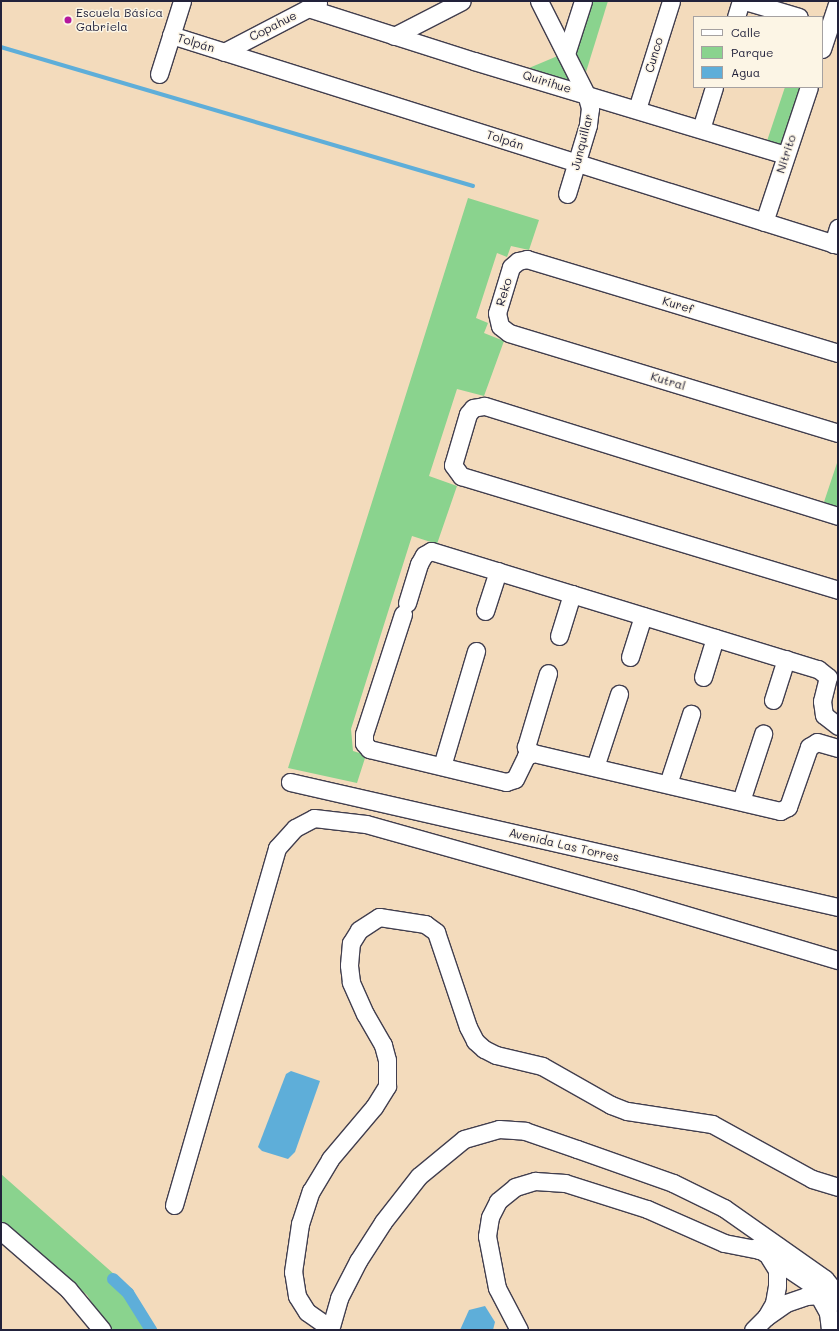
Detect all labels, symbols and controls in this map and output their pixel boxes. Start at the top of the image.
place label: Escuela Básica Gabriela [76,6,163,34]
street label: Copahue [247,8,299,44]
marker: Escuela Básica Gabriela [63,15,73,25]
legend [693,16,823,88]
text: Calle [731,24,761,40]
street label: Tolpán [176,31,216,55]
street label: Cunco [642,36,666,74]
text: Parque [731,44,774,60]
text: Agua [731,64,760,80]
street label: Quirihue [521,68,573,96]
street label: Junquillar [568,112,596,172]
street label: Tolpán [485,127,525,153]
street label: Nitrito [773,133,799,175]
street label: Reko [493,276,515,308]
street label: Kuref [661,293,695,317]
street label: Kutral [649,369,687,393]
street label: Avenida Las Torres [507,825,621,865]

